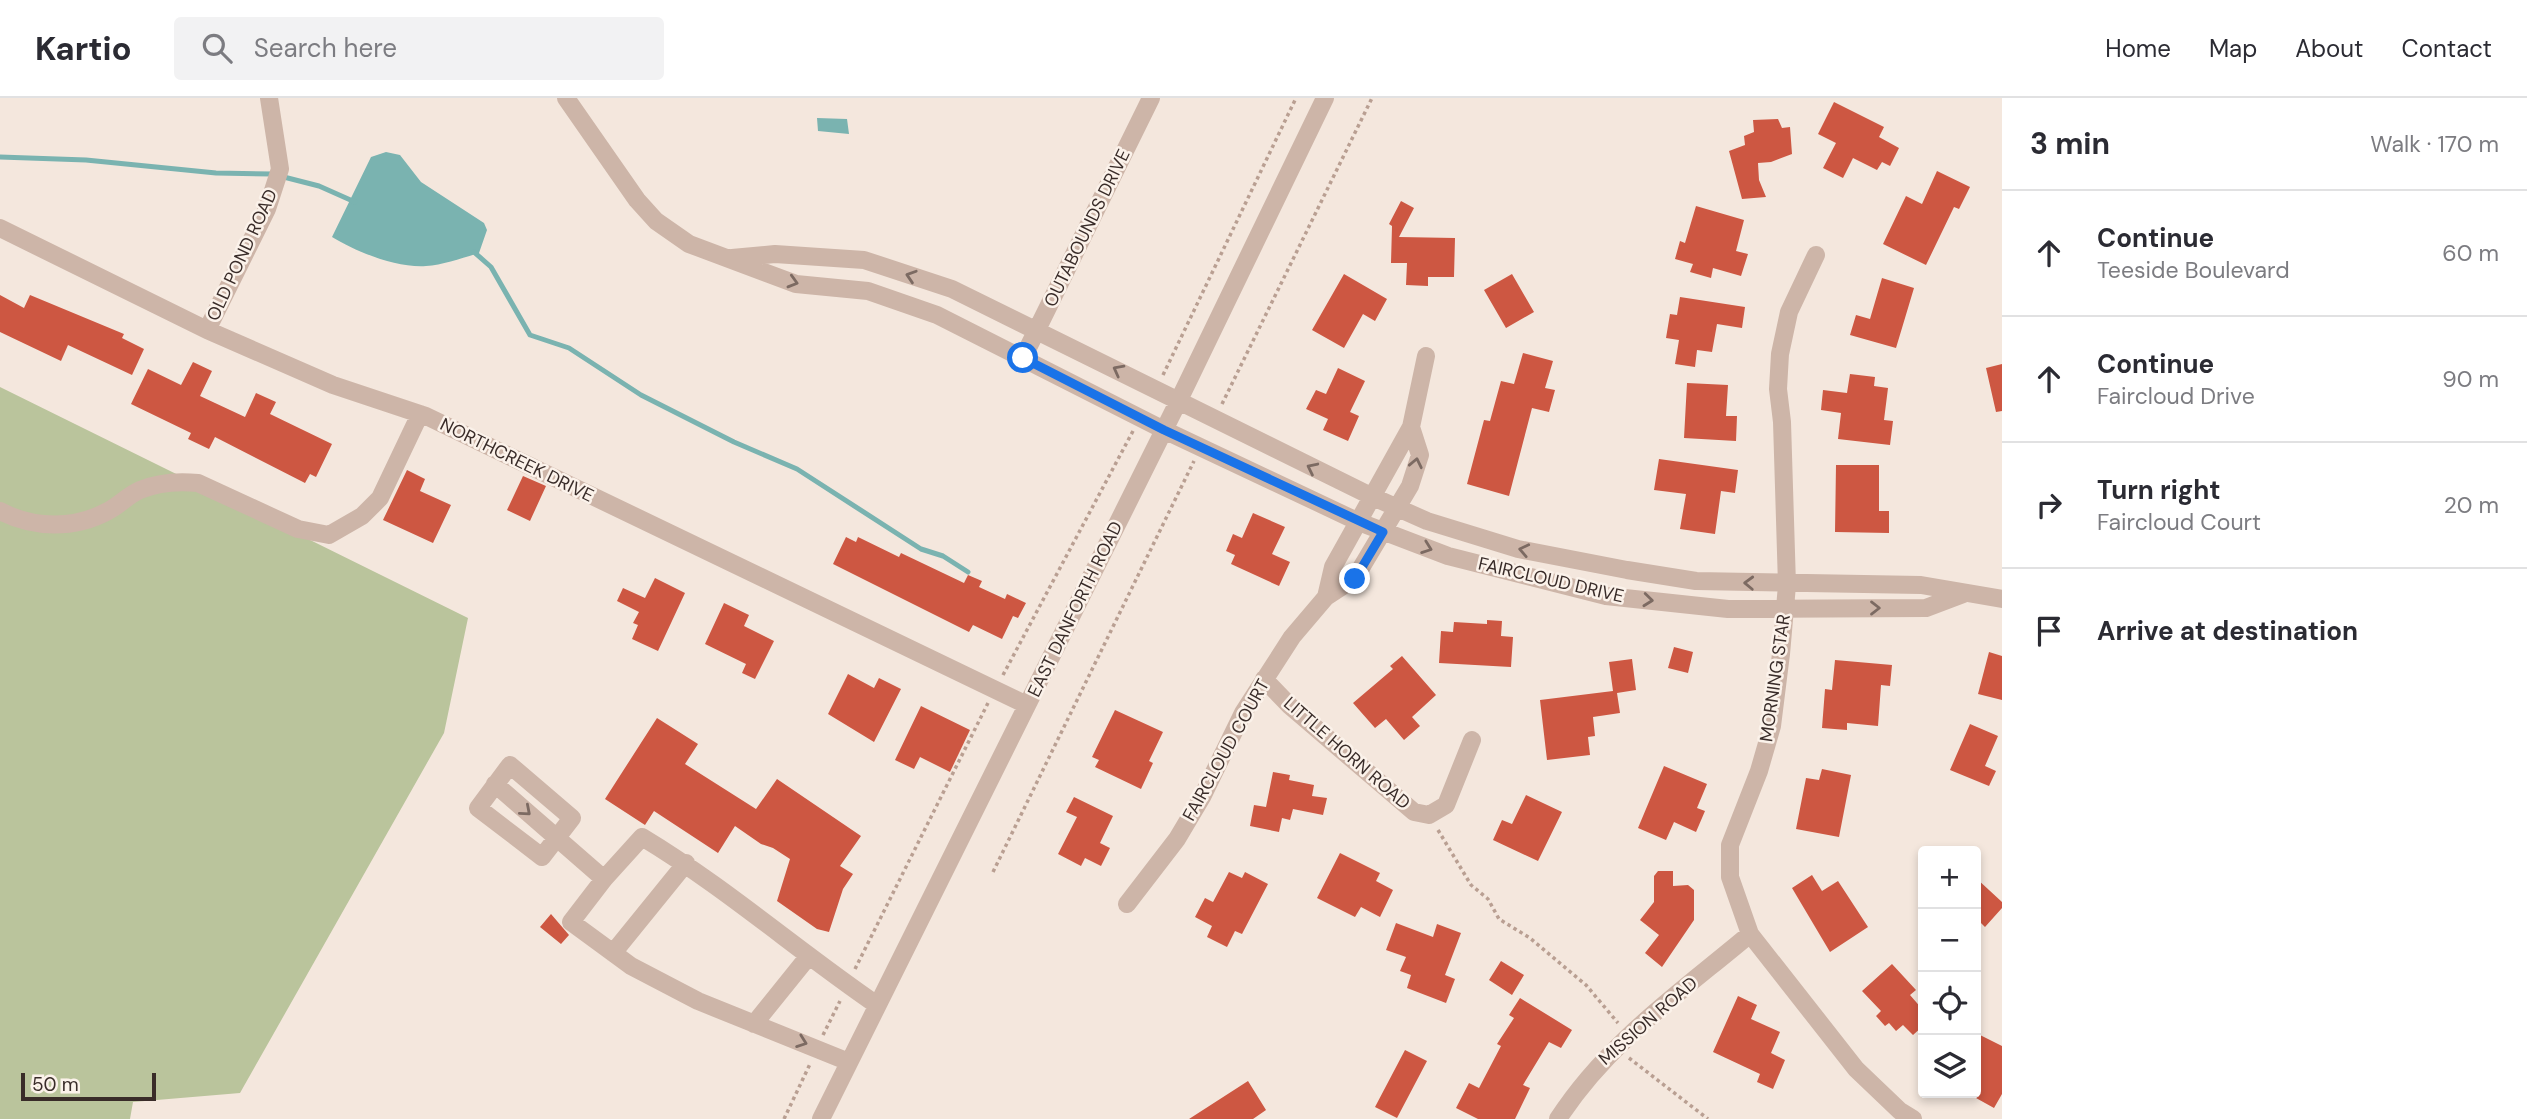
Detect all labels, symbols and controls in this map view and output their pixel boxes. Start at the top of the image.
search box [174,17,664,80]
text: Kartio [35,27,132,70]
icon: search [198,29,236,67]
text: Search here [254,31,397,65]
text: Home [2105,33,2171,64]
text: Map [2209,33,2257,64]
text: About [2295,33,2364,64]
text: Contact [2402,33,2492,64]
text: 3 min [2030,124,2110,163]
text: Walk · 170 m [2370,129,2499,159]
street label: OUTABOUNDS DRIVE [1038,145,1136,311]
street label: OLD POND ROAD [201,185,283,325]
text: Continue [2097,221,2214,255]
icon: ahead [2030,234,2068,272]
text: 60 m [2442,238,2499,268]
text: Teeside Boulevard [2097,255,2290,285]
one-way arrow [906,270,918,284]
one-way arrow [786,274,798,288]
route start [1007,342,1038,373]
text: Continue [2097,347,2214,381]
icon: ahead [2030,360,2068,398]
text: 90 m [2442,364,2499,394]
one-way arrow [1113,365,1125,379]
text: Faircloud Drive [2097,381,2255,411]
street label: NORTHCREEK DRIVE [436,412,598,508]
one-way arrow [1408,457,1423,469]
one-way arrow [1307,462,1320,476]
text: Turn right [2097,473,2221,507]
icon: right [2030,486,2068,524]
text: 20 m [2444,490,2499,520]
text: Faircloud Court [2097,507,2261,537]
street label: EAST DANFORTH ROAD [1022,517,1128,701]
one-way arrow [1421,540,1433,554]
one-way arrow [1518,544,1530,558]
street label: FAIRCLOUD DRIVE [1476,552,1626,608]
route end [1339,563,1370,594]
one-way arrow [1743,575,1754,590]
one-way arrow [1642,593,1654,608]
one-way arrow [1871,600,1881,616]
icon: arrive [2030,612,2068,650]
street label: MORNING STAR [1754,613,1796,743]
text: Arrive at destination [2097,614,2358,648]
street label: FAIRCLOUD COURT [1177,675,1275,825]
street label: LITTLE HORN ROAD [1279,691,1415,815]
one-way arrow [518,803,531,815]
map controls [1918,846,1981,1098]
button: + [1918,846,1981,909]
button: − [1918,909,1981,972]
street label: MISSION ROAD [1593,971,1703,1071]
button: locate [1918,972,1981,1035]
one-way arrow [795,1034,807,1048]
button: layers [1918,1035,1981,1098]
scale bar [21,1070,156,1102]
text: 50 m [32,1072,79,1097]

